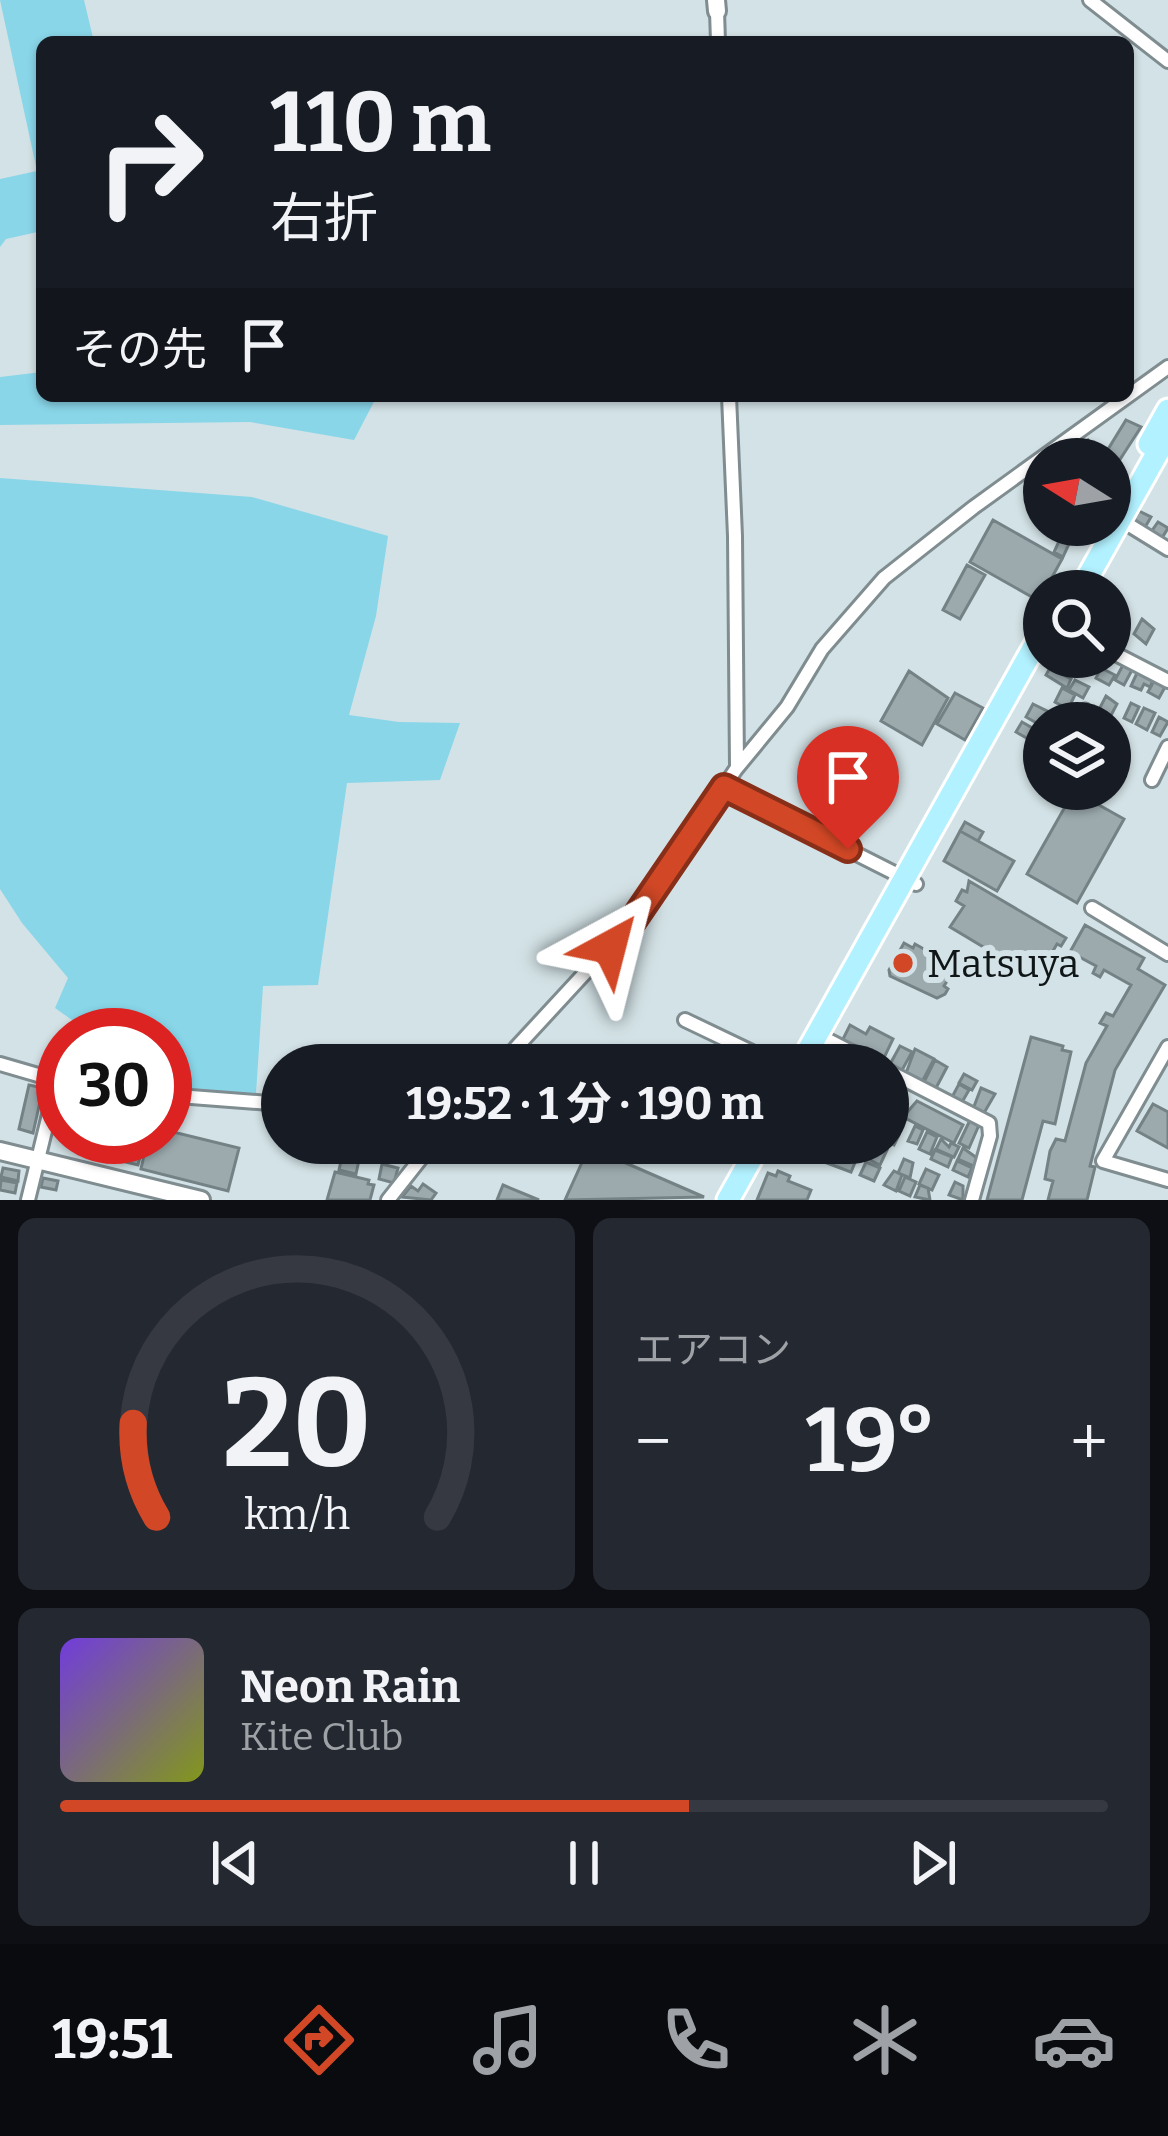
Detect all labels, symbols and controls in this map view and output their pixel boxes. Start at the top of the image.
text: 110 m [270,72,491,173]
icon: right [72,84,228,240]
text: 右折 [270,187,378,251]
icon: arrive [231,312,297,378]
text: その先 [72,323,207,377]
north arrow [1023,438,1131,546]
map controls [1023,438,1131,810]
button: search [1023,570,1131,678]
button: layers [1023,702,1131,810]
pin [797,726,899,849]
icon: arrive [815,744,881,810]
position arrow [547,884,673,1010]
place label: Matsuya [927,941,1079,987]
marker: Matsuya [890,950,916,976]
speed limit sign: 30 [36,1008,192,1164]
text: 19:52 · 1 分 · 190 m [406,1077,764,1131]
text: エアコン [635,1327,791,1373]
text: 20 [222,1349,371,1499]
text: 19° [805,1387,936,1495]
text: − [635,1402,671,1481]
text: + [1070,1402,1108,1481]
text: km/h [243,1489,350,1540]
text: Neon Rain [240,1660,460,1714]
text: Kite Club [240,1714,403,1760]
icon: previous [202,1830,268,1896]
icon: pause [551,1830,617,1896]
icon: next [900,1830,966,1896]
icon: directions [277,1998,361,2082]
icon: music [466,1998,550,2082]
icon: phone [654,1998,738,2082]
icon: climate [843,1998,927,2082]
icon: car [1032,1998,1116,2082]
text: 19:51 [52,2008,172,2072]

